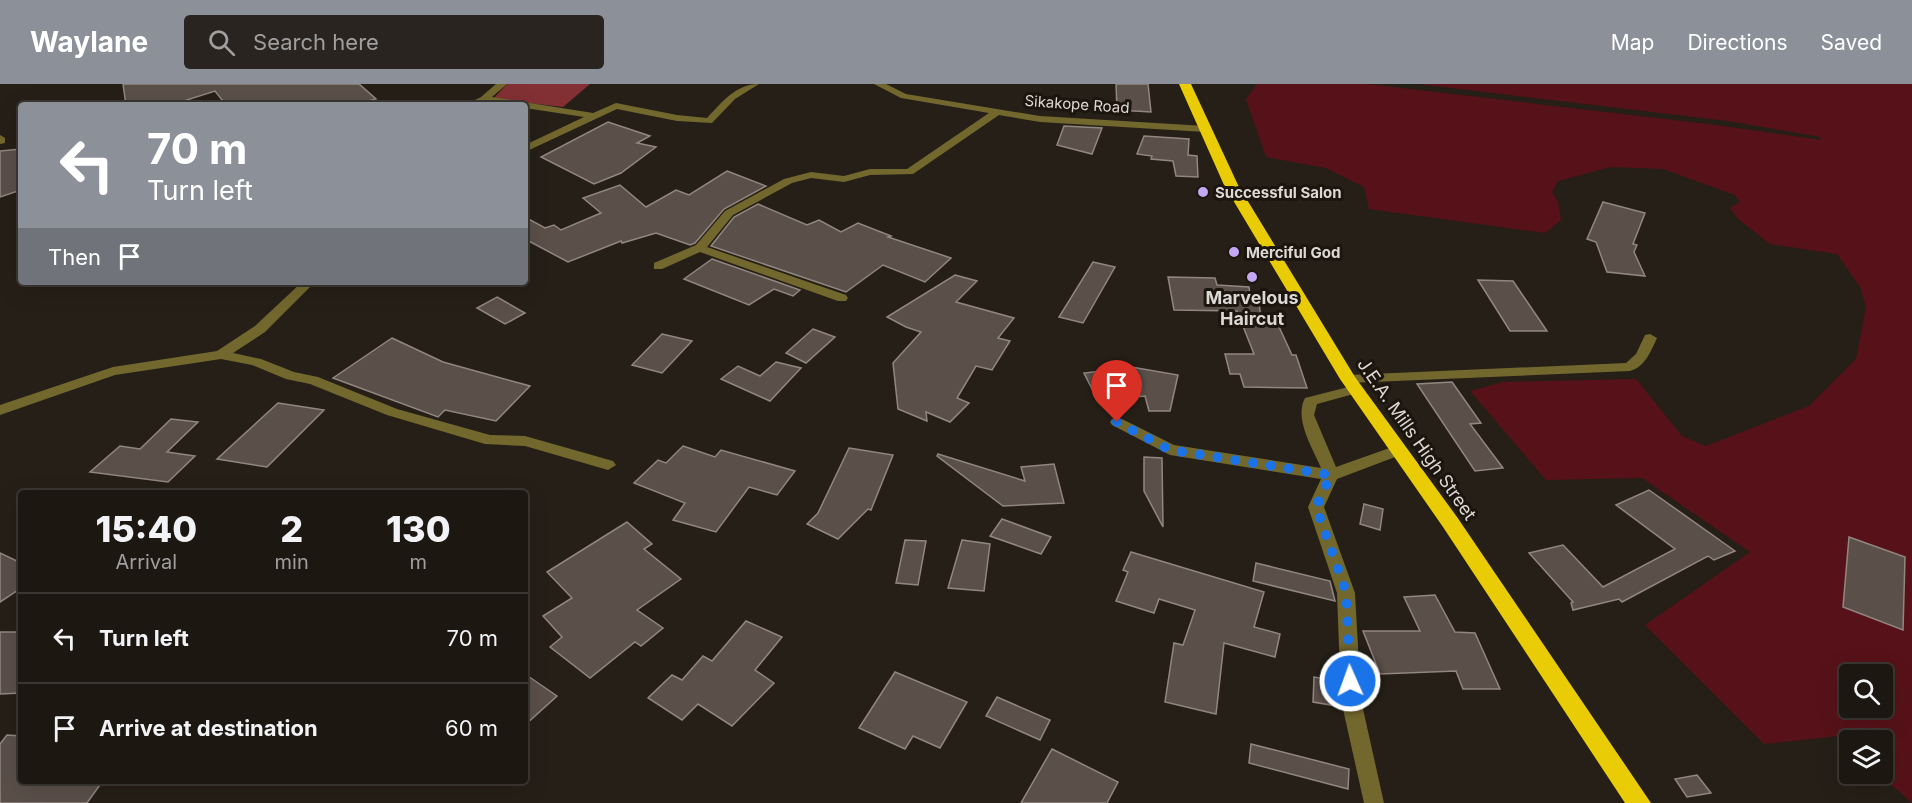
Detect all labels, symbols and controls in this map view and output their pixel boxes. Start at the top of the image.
search box [184,15,604,69]
text: Waylane [30,25,148,59]
icon: search [205,26,238,59]
text: Search here [253,29,379,55]
text: Map [1611,30,1654,55]
text: Directions [1687,30,1788,55]
text: Saved [1821,30,1882,55]
street label: Sikakope Road [1024,91,1130,117]
text: 70 m [147,123,247,174]
icon: left [48,126,126,204]
text: Turn left [147,174,253,207]
place label: Successful Salon [1215,183,1342,202]
marker: Successful Salon [1196,185,1210,199]
icon: arrive [113,240,146,273]
place label: Merciful God [1246,243,1340,262]
text: Then [48,244,101,270]
marker: Merciful God [1227,245,1241,259]
marker: Marvelous Haircut [1245,270,1259,284]
place label: Marvelous Haircut [1205,287,1299,329]
street label: J.E.A. Mills High Street [1353,354,1481,524]
pin [1091,360,1142,422]
icon: arrive [1100,369,1133,402]
text: 15:40 [95,507,197,551]
text: 2 [280,507,303,551]
text: 130 [386,507,451,551]
text: Arrival [115,550,177,574]
text: min [275,550,309,574]
text: m [410,550,427,574]
icon: left [48,622,81,655]
text: Turn left [99,625,189,651]
text: 70 m [447,625,498,651]
position arrow [1318,649,1382,713]
map controls [1839,664,1893,784]
button: search [1839,664,1893,718]
icon: arrive [48,712,81,745]
text: Arrive at destination [99,715,318,741]
text: 60 m [445,715,498,741]
button: layers [1839,730,1893,784]

